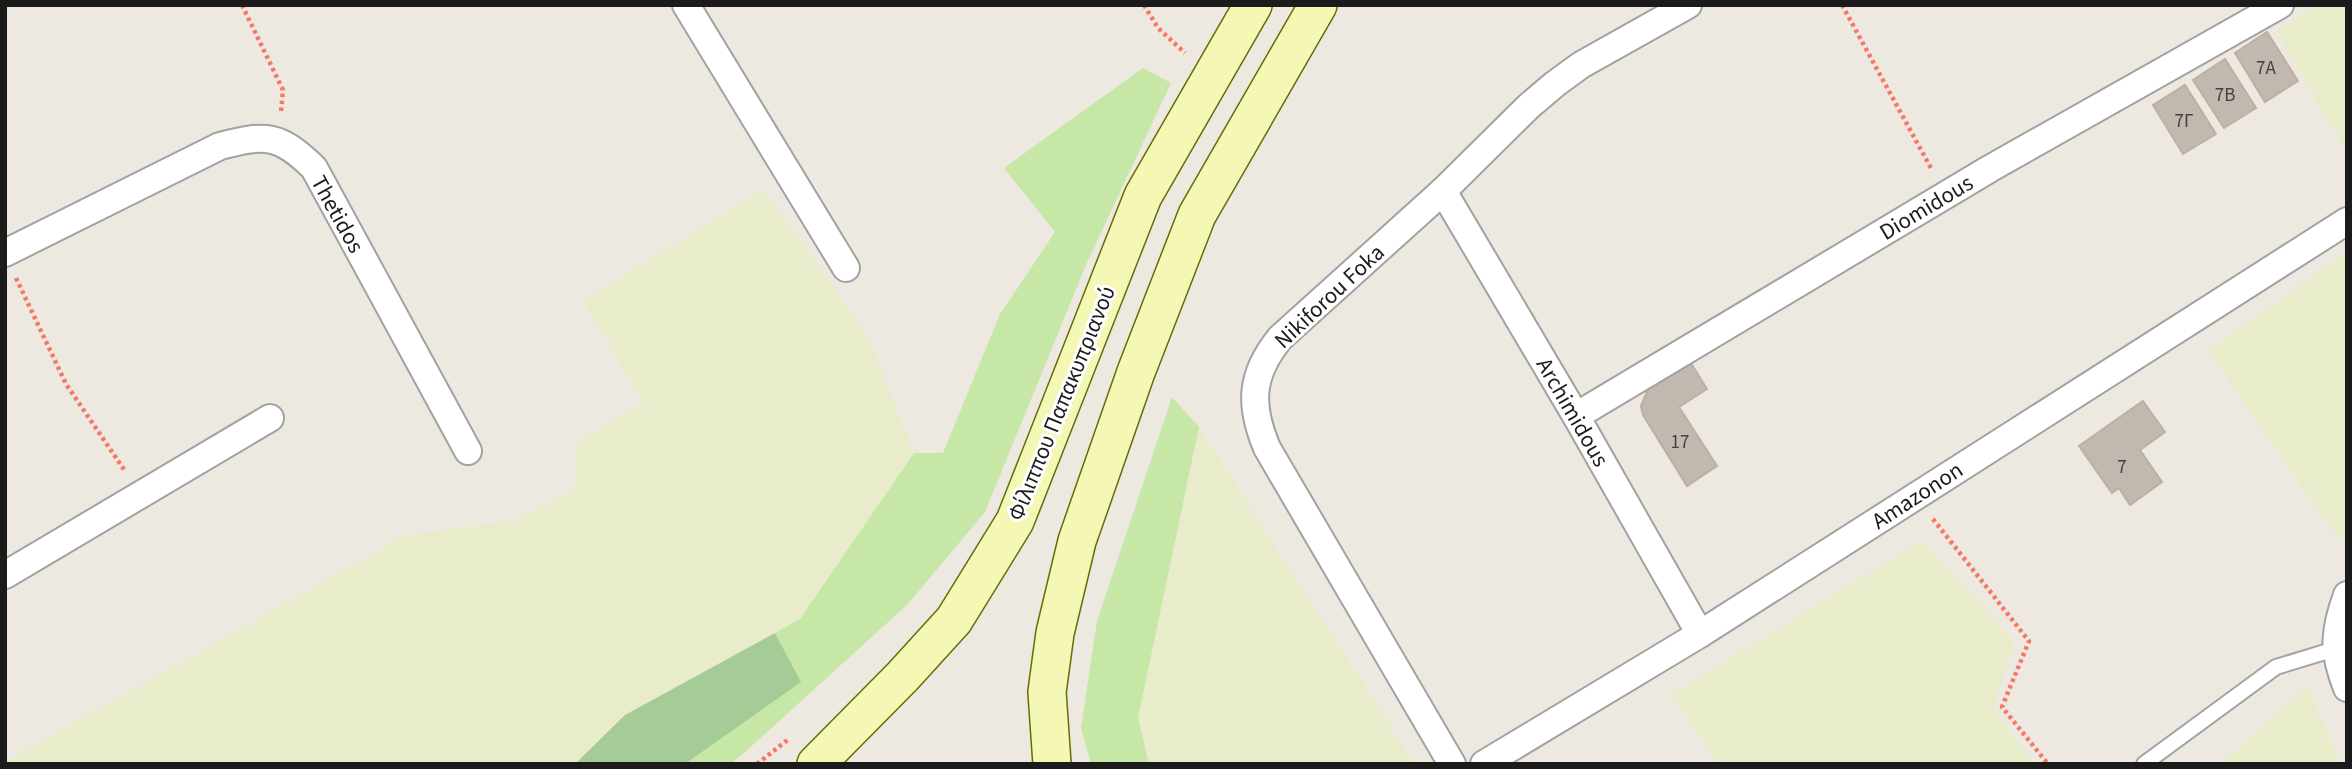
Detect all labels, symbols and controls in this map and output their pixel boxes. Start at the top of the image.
house number: 7A [2256,55,2277,82]
house number: 7B [2215,82,2235,109]
house number: 7Γ [2175,108,2193,135]
street label: Diomidous [1873,166,1979,248]
street label: Thetidos [303,169,372,259]
street label: Nikiforou Foka [1267,237,1392,356]
street label: Φίλιππου Παπακυπριανού [999,281,1124,526]
street label: Archimidous [1528,352,1617,473]
house number: 17 [1671,429,1689,456]
street label: Amazonon [1865,454,1969,537]
house number: 7 [2117,454,2127,481]

